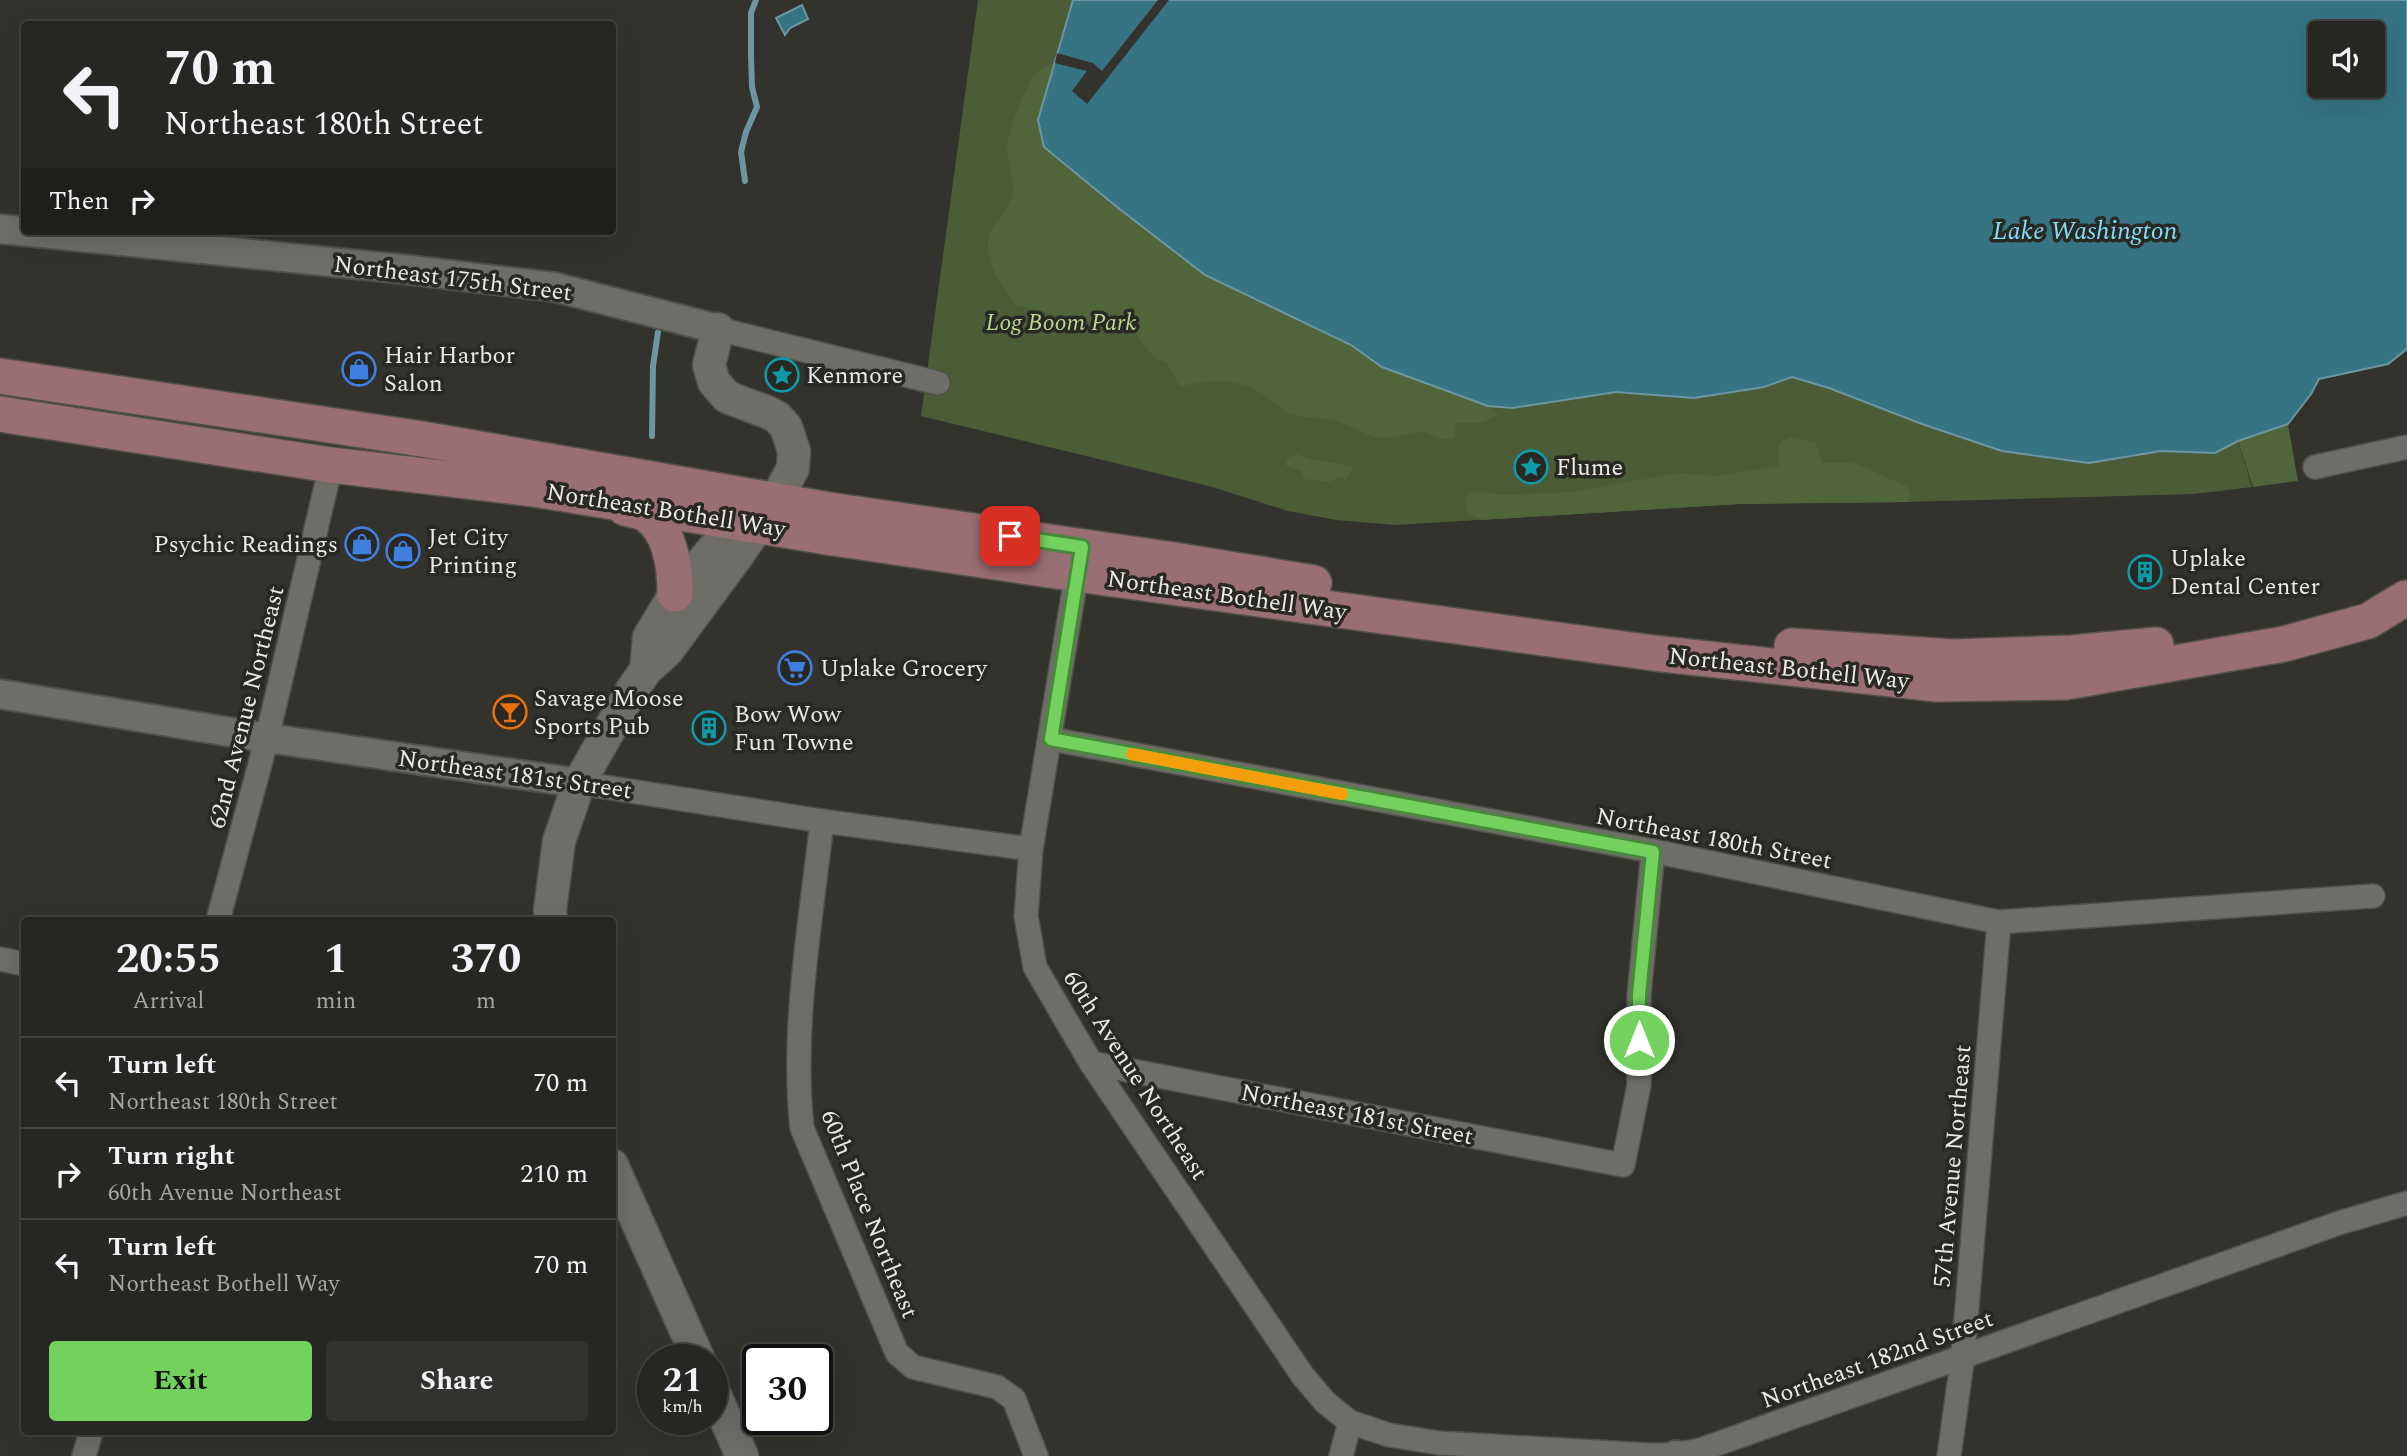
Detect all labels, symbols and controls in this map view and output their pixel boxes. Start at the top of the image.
map controls [2308,21,2385,98]
button: sound [2308,21,2385,98]
text: 70 m [164,32,275,107]
icon: left [49,49,140,140]
text: Northeast 180th Street [164,100,484,149]
text: Then [49,181,109,221]
icon: right [123,182,161,220]
water label: Lake Washington [1993,211,2178,251]
street label: Northeast 175th Street [332,247,574,311]
park label: Log Boom Park [985,305,1137,341]
place label: Hair Harbor Salon [384,338,515,402]
shop icon: Hair Harbor Salon [340,350,378,388]
place icon: Kenmore [763,356,801,394]
place label: Kenmore [806,358,903,394]
place icon: Flume [1512,448,1550,486]
place label: Flume [1556,450,1623,486]
street label: Northeast Bothell Way [544,474,789,548]
pin [980,506,1040,566]
icon: arrive [991,517,1029,555]
place label: Jet City Printing [428,520,517,584]
shop icon: Psychic Readings [343,525,381,563]
place label: Psychic Readings [154,527,338,563]
shop icon: Jet City Printing [384,532,422,570]
place label: Uplake Dental Center [2170,541,2320,605]
building icon: Uplake Dental Center [2126,553,2164,591]
street label: Northeast Bothell Way [1105,561,1350,631]
street label: 62nd Avenue Northeast [199,582,295,832]
street label: Northeast Bothell Way [1667,638,1912,700]
supermarket icon: Uplake Grocery [776,649,814,687]
place label: Uplake Grocery [820,651,988,687]
place label: Savage Moose Sports Pub [534,681,684,745]
bar icon: Savage Moose Sports Pub [491,693,529,731]
place label: Bow Wow Fun Towne [734,697,854,761]
building icon: Bow Wow Fun Towne [690,709,728,747]
street label: Northeast 181st Street [396,741,634,809]
street label: Northeast 180th Street [1593,798,1835,880]
text: 20:55 [116,928,221,991]
text: 1 [324,928,348,991]
text: 370 [451,928,521,991]
street label: 60th Avenue Northeast [1054,963,1217,1188]
text: Arrival [133,984,204,1019]
text: min [316,984,356,1019]
text: m [476,984,496,1019]
position arrow [1602,1003,1676,1077]
street label: 57th Avenue Northeast [1924,1043,1982,1289]
text: Turn left [108,1045,216,1085]
text: 70 m [533,1063,588,1103]
icon: left [49,1064,87,1102]
street label: Northeast 181st Street [1238,1075,1476,1155]
text: Northeast 180th Street [108,1085,338,1120]
street label: 60th Place Northeast [811,1105,927,1324]
text: Turn right [108,1136,235,1176]
text: 210 m [520,1154,588,1194]
icon: right [49,1155,87,1193]
text: 60th Avenue Northeast [108,1176,342,1211]
text: Turn left [108,1227,216,1267]
text: 70 m [533,1245,588,1285]
icon: left [49,1246,87,1284]
text: Northeast Bothell Way [108,1267,340,1302]
street label: Northeast 182nd Street [1756,1301,1998,1419]
button: Exit [49,1341,312,1421]
button: Share [326,1341,588,1421]
speed limit sign: 30 [742,1344,833,1435]
text: 21 [663,1354,702,1407]
text: km/h [662,1393,703,1420]

